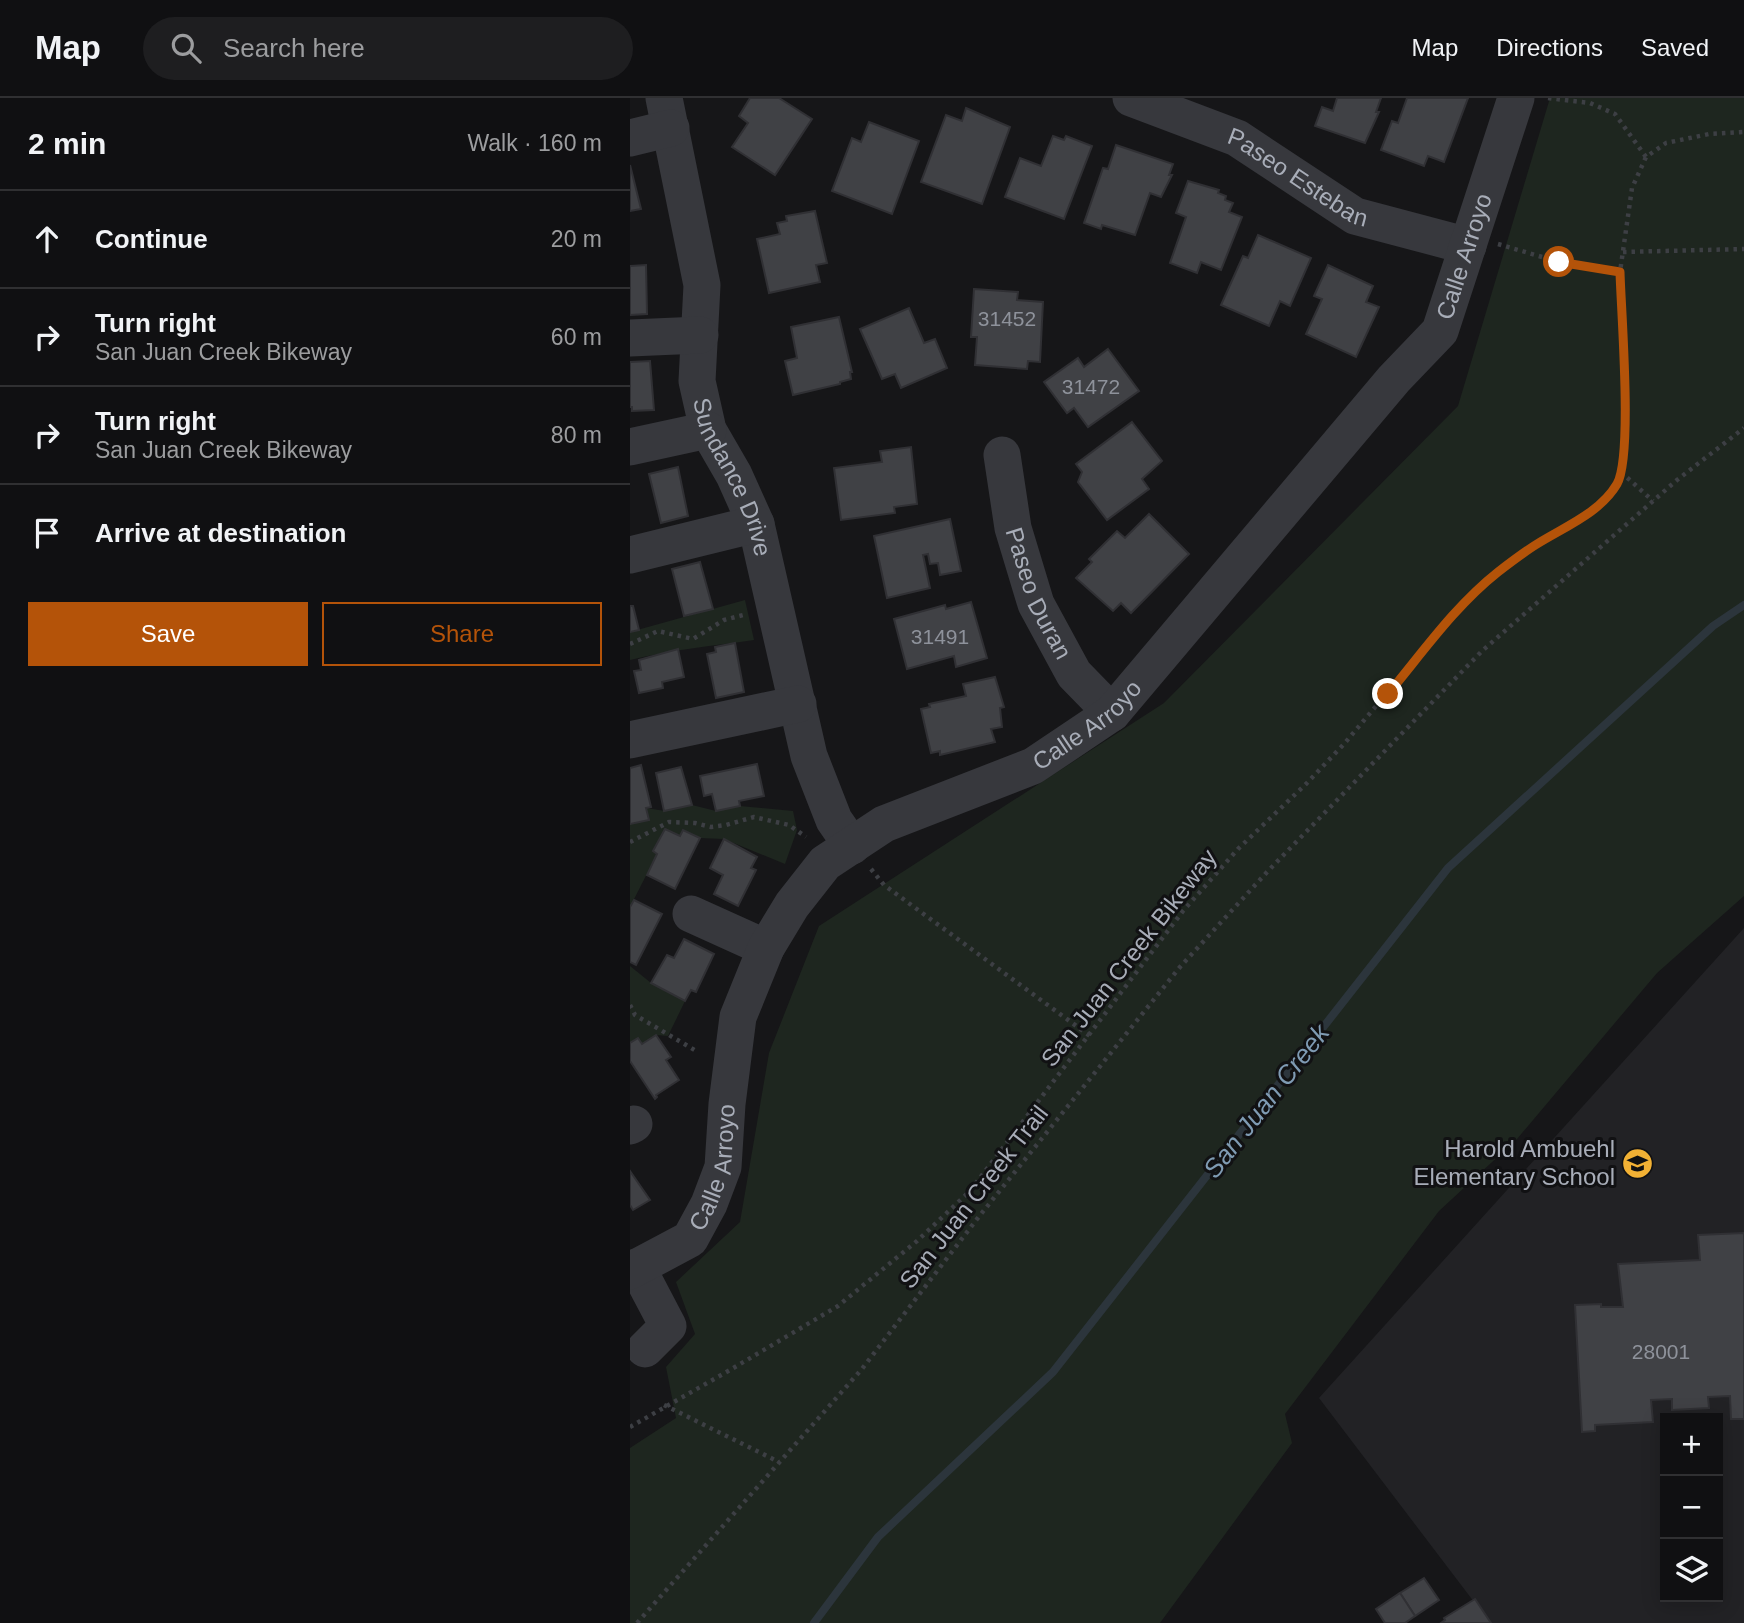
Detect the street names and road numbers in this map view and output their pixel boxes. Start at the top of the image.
street label: Paseo Esteban [1224,122,1371,232]
street label: Calle Arroyo [1431,190,1497,323]
street label: Sundance Drive [688,395,777,559]
street label: Paseo Duran [1001,524,1077,664]
street label: Calle Arroyo [1027,675,1147,775]
street label: San Juan Creek Bikeway [1035,844,1222,1072]
street label: San Juan Creek Trail [894,1100,1053,1293]
street label: Calle Arroyo [683,1103,740,1235]

